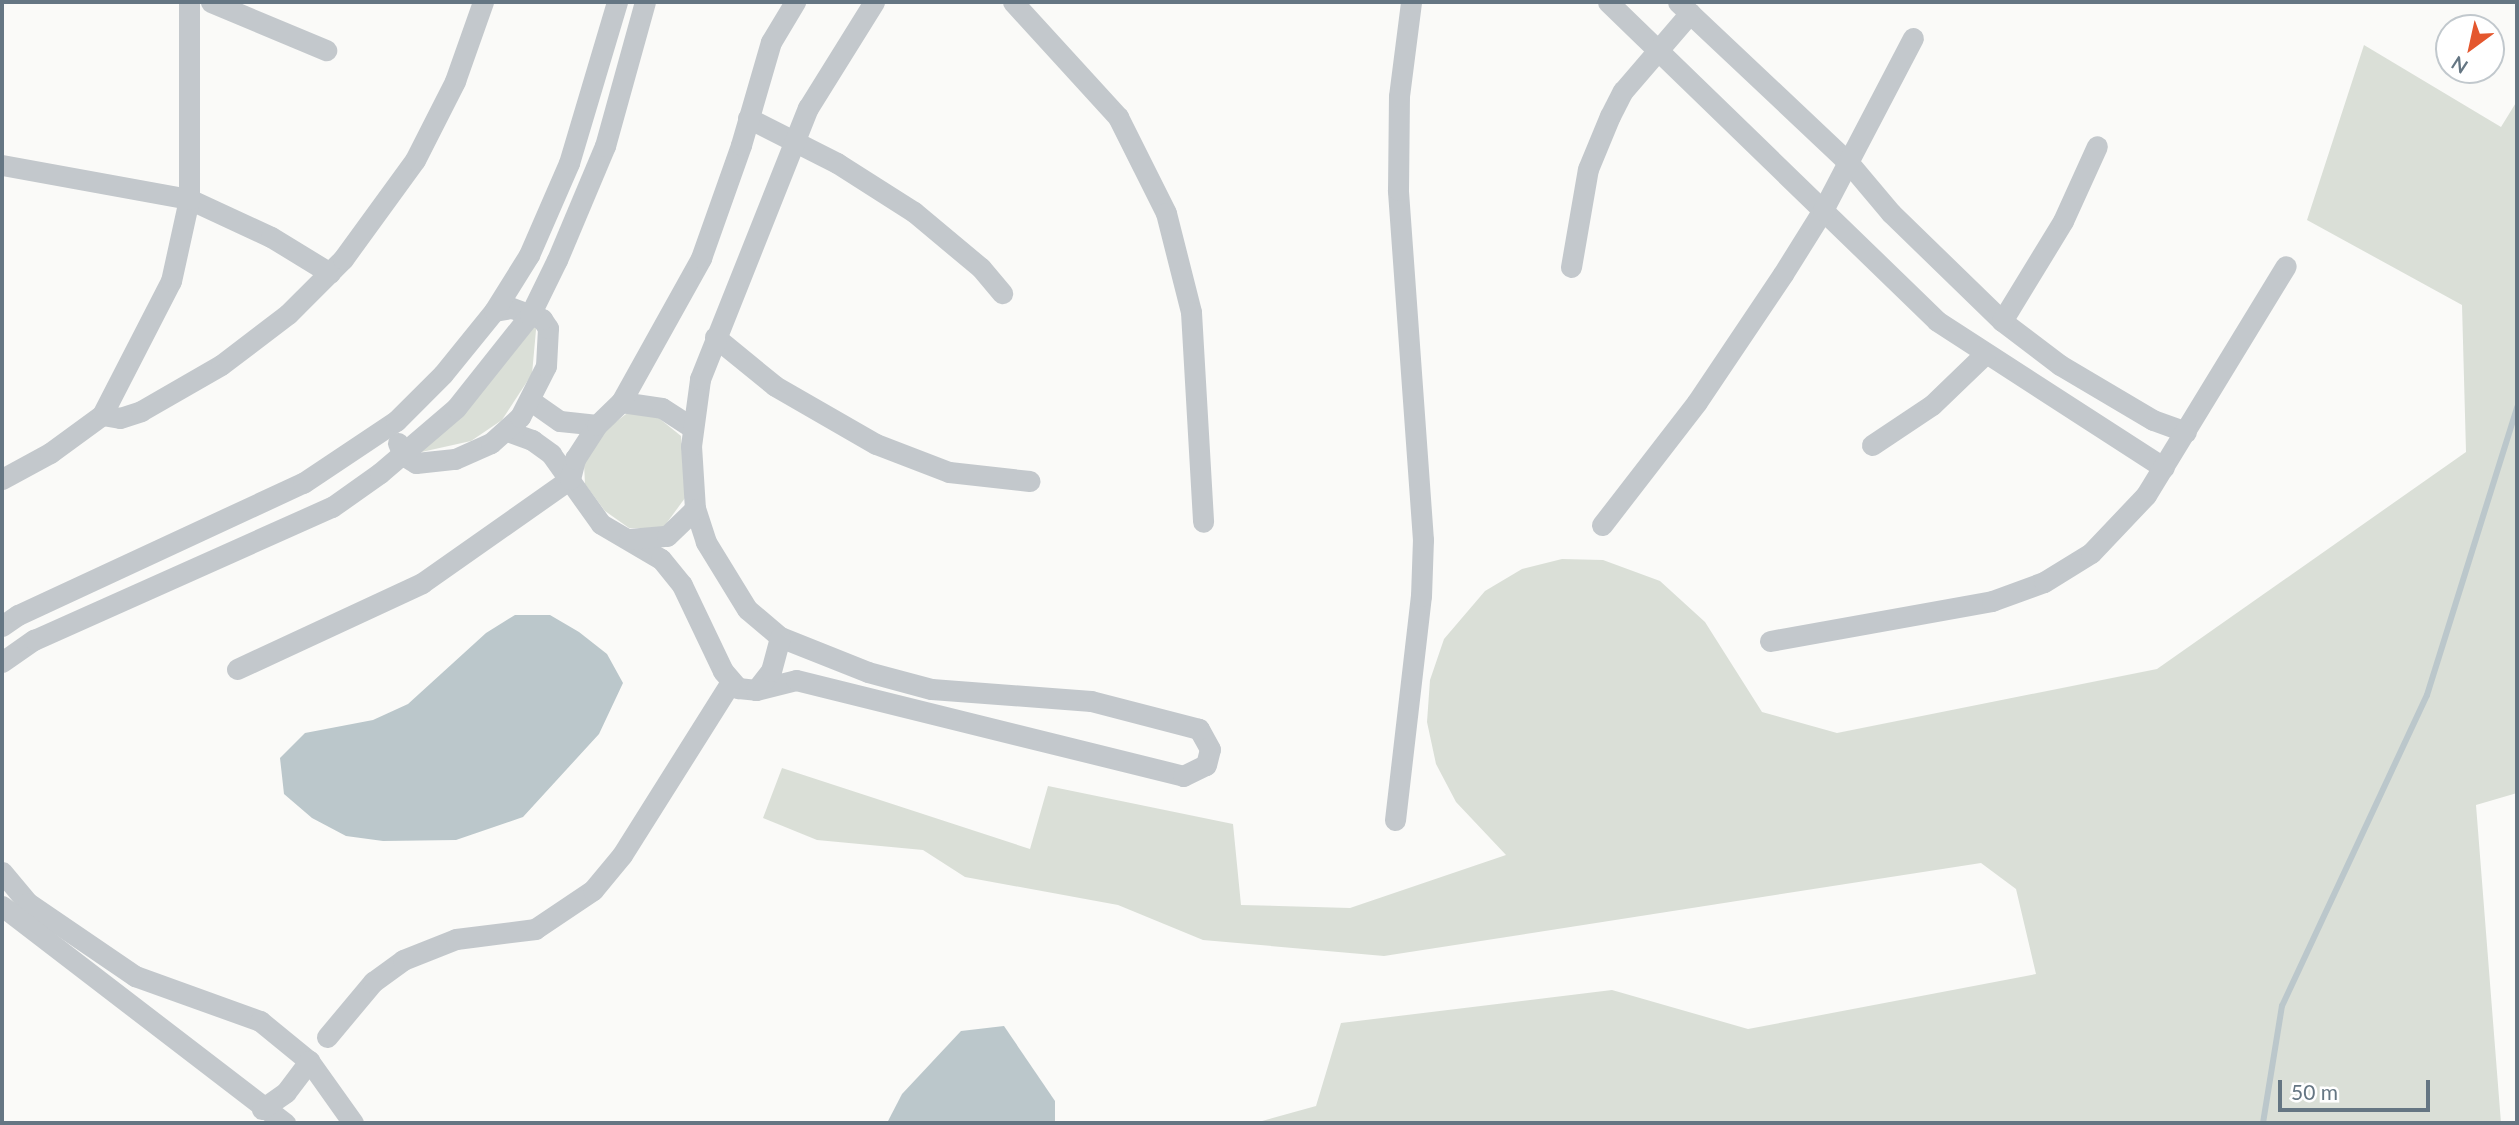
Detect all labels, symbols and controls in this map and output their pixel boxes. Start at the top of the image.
north arrow [2435,14,2505,84]
text: N [2447,52,2472,79]
scale bar [2281,1066,2433,1110]
text: 50 m [2291,1079,2338,1104]

